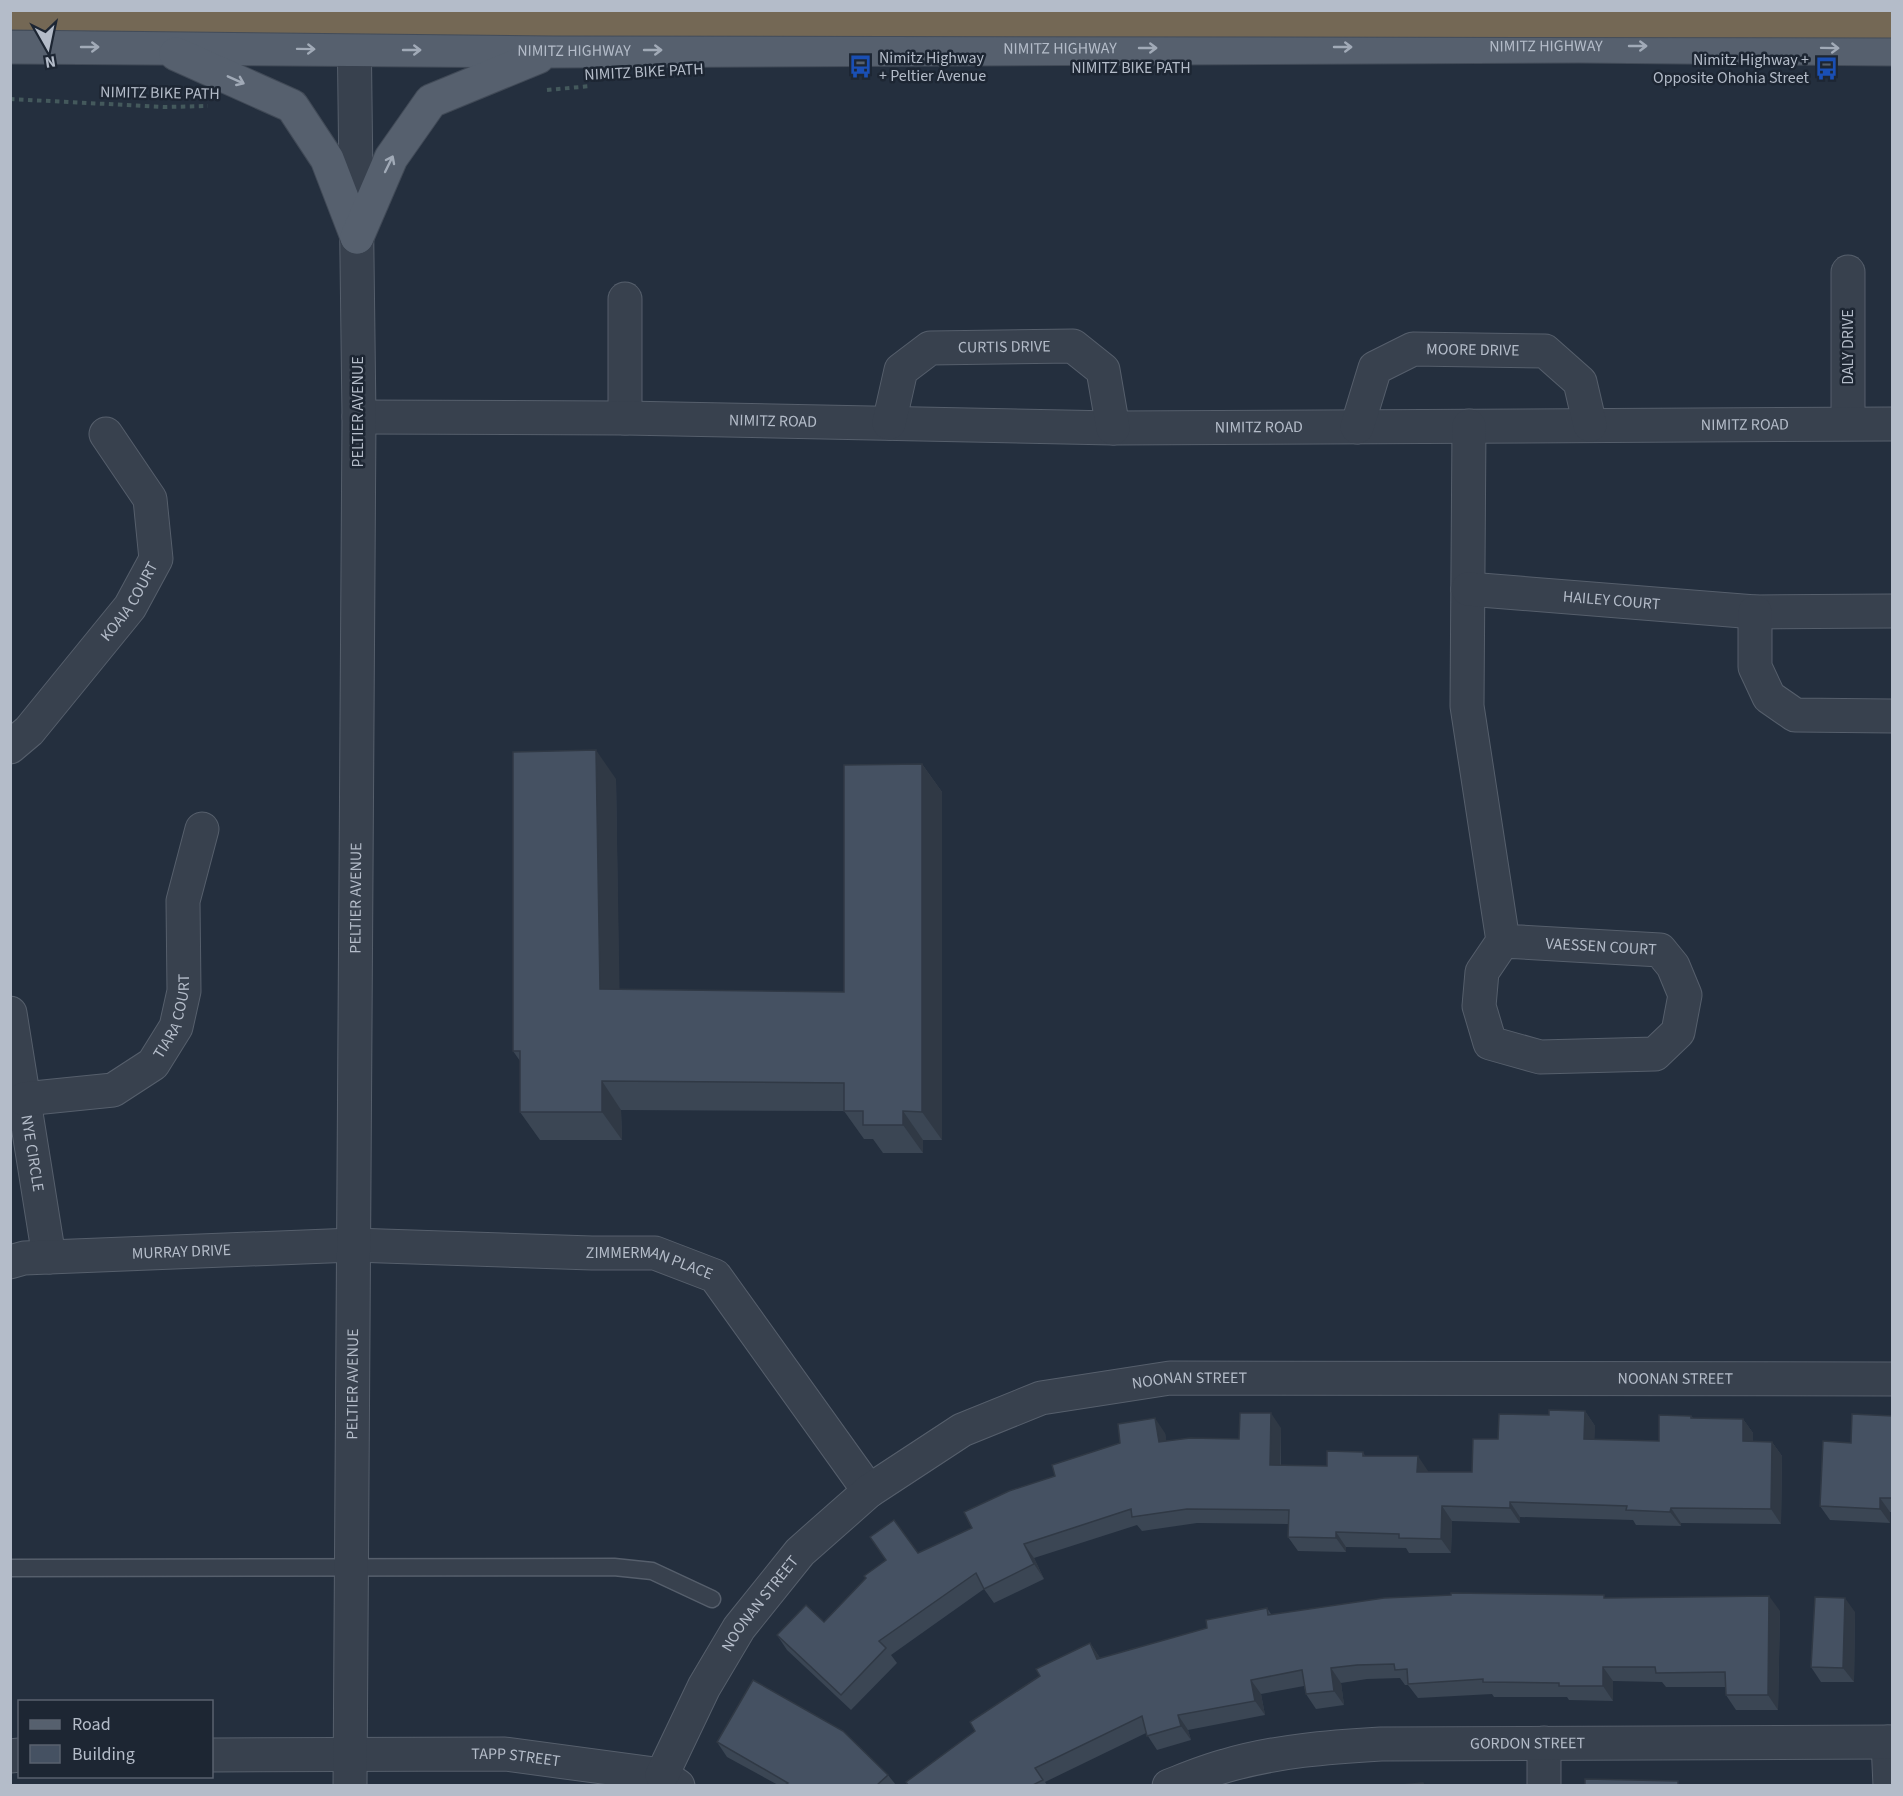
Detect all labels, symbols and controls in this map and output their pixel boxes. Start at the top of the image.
north arrow [18,18,78,78]
street label: NIMITZ HIGHWAY [1489,35,1603,57]
street label: NIMITZ HIGHWAY [1003,37,1117,60]
street label: NIMITZ HIGHWAY [517,40,631,62]
one-way arrow [1627,40,1647,52]
one-way arrow [79,41,99,53]
one-way arrow [1332,41,1352,53]
one-way arrow [1137,42,1157,54]
one-way arrow [1819,42,1839,54]
one-way arrow [295,43,315,55]
one-way arrow [402,44,422,56]
one-way arrow [643,44,663,56]
place label: Nimitz Highway + Peltier Avenue [879,47,986,87]
place label: Nimitz Highway + Opposite Ohohia Street [1653,49,1810,89]
text: N [43,50,57,74]
bus stop icon: Nimitz Highway + Peltier Avenue [848,54,874,80]
bus stop icon: Nimitz Highway + Opposite Ohohia Street [1814,56,1840,82]
street label: NIMITZ BIKE PATH [1071,57,1191,79]
street label: NIMITZ BIKE PATH [584,58,704,86]
one-way arrow [226,75,244,86]
street label: NIMITZ BIKE PATH [100,81,220,105]
one-way arrow [383,156,395,173]
street label: DALY DRIVE [1837,309,1859,385]
street label: CURTIS DRIVE [958,335,1051,359]
street label: MOORE DRIVE [1426,338,1520,362]
street label: PELTIER AVENUE [347,356,369,468]
street label: NIMITZ ROAD [729,409,817,433]
street label: NIMITZ ROAD [1701,414,1789,436]
street label: NIMITZ ROAD [1215,416,1303,438]
street label: KOAIA COURT [95,558,164,646]
street label: HAILEY COURT [1562,586,1661,615]
street label: PELTIER AVENUE [344,842,367,954]
street label: VAESSEN COURT [1545,932,1658,961]
street label: TIARA COURT [148,973,195,1063]
street label: NYE CIRCLE [15,1113,49,1193]
street label: MURRAY DRIVE [131,1239,231,1265]
street label: ZIMMERMAN PLACE [585,1241,716,1285]
street label: PELTIER AVENUE [341,1328,364,1440]
street label: NOONAN STREET [1130,1367,1248,1395]
street label: NOONAN STREET [1618,1368,1734,1390]
street label: NOONAN STREET [716,1551,804,1656]
legend [18,1700,213,1778]
text: Road [72,1712,111,1737]
street label: GORDON STREET [1470,1732,1586,1755]
text: Building [72,1742,135,1767]
street label: TAPP STREET [471,1743,562,1772]

